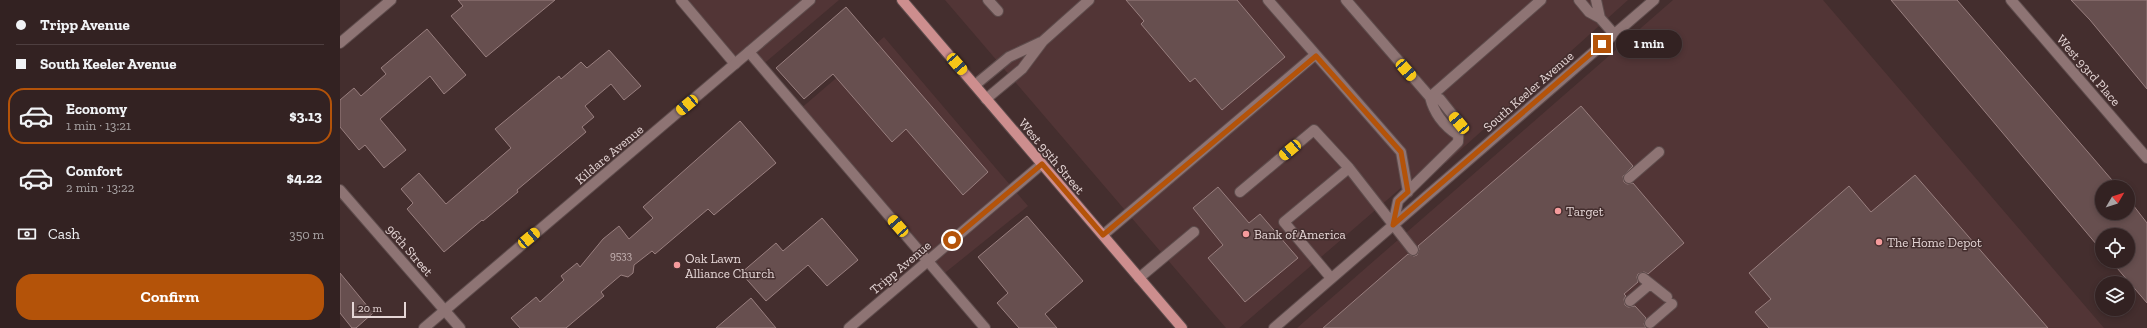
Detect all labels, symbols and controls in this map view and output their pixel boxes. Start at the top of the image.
text: Tripp Avenue [40,16,130,34]
callout: 1 min [1616,30,1682,58]
street label: West 93rd Place [2054,32,2124,109]
route end [1593,35,1611,53]
text: 1 min [1634,36,1664,51]
street label: South Keeler Avenue [1480,48,1577,135]
car [945,51,969,77]
text: South Keeler Avenue [40,55,177,73]
car [1394,57,1418,83]
car [674,93,700,117]
icon: car [18,98,54,134]
text: Economy [66,100,127,118]
text: $3.13 [289,107,322,125]
car [1447,110,1471,136]
street label: West 95th Street [1016,116,1088,197]
text: 1 min · 13:21 [66,118,131,133]
street label: Kildare Avenue [572,122,646,187]
car [1277,138,1303,162]
icon: car [18,160,54,196]
text: Comfort [66,162,122,180]
text: $4.22 [287,169,322,187]
text: 2 min · 13:22 [66,180,134,195]
north arrow [2095,180,2135,220]
map controls [2095,180,2135,316]
place label: Target [1566,204,1604,219]
marker: Target [1553,206,1563,216]
car [886,213,910,239]
street label: 96th Street [383,222,436,279]
icon: cash [16,223,38,245]
text: Cash [48,225,80,243]
car [516,226,542,250]
text: 350 m [289,227,324,242]
place label: Bank of America [1254,227,1347,242]
button: locate [2095,228,2135,268]
marker: Bank of America [1241,229,1251,239]
route start [943,231,961,249]
place label: The Home Depot [1887,235,1982,250]
marker: The Home Depot [1874,237,1884,247]
street label: Tripp Avenue [867,238,934,297]
house number: 9533 [610,249,632,262]
place label: Oak Lawn Alliance Church [685,251,775,281]
marker: Oak Lawn Alliance Church [672,260,682,270]
button: Confirm [16,274,324,320]
button: layers [2095,276,2135,316]
scale bar [352,300,406,319]
text: 20 m [358,302,382,315]

